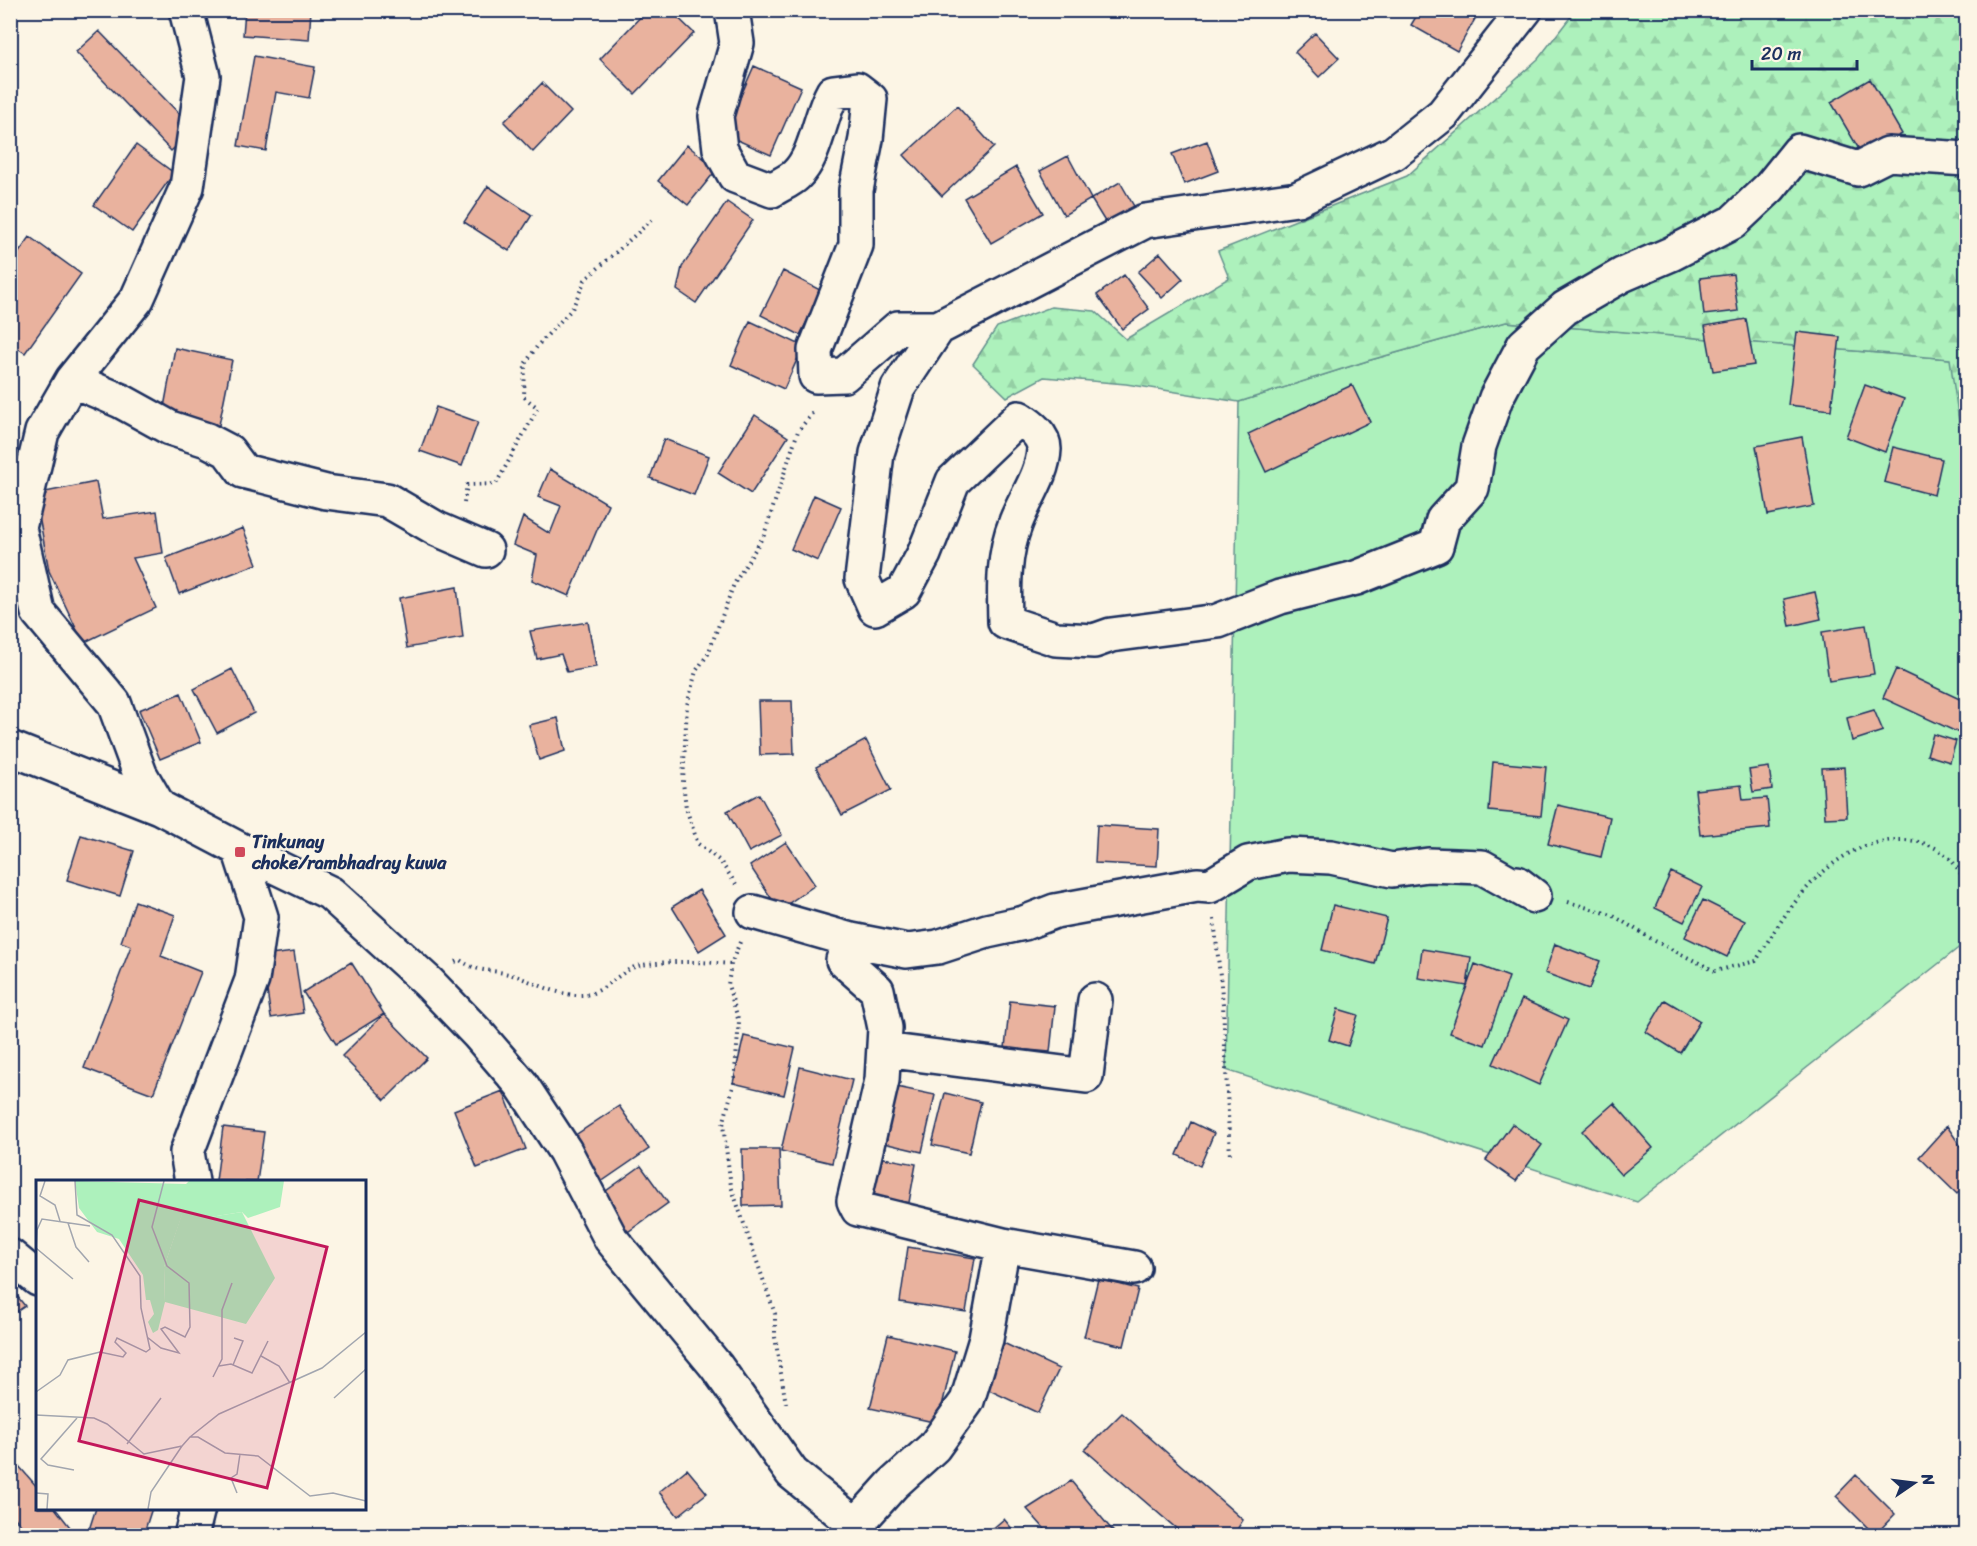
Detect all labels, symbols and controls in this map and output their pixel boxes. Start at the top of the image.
scale bar [1752,33,1857,71]
text: 20 m [1761,38,1801,70]
place label: Tinkunay choke/rambhadray kuwa [251,826,447,879]
marker: Tinkunay choke/rambhadray kuwa [233,845,247,859]
inset map [36,1180,366,1510]
north arrow [1884,1453,1944,1513]
text: N [1912,1470,1944,1489]

